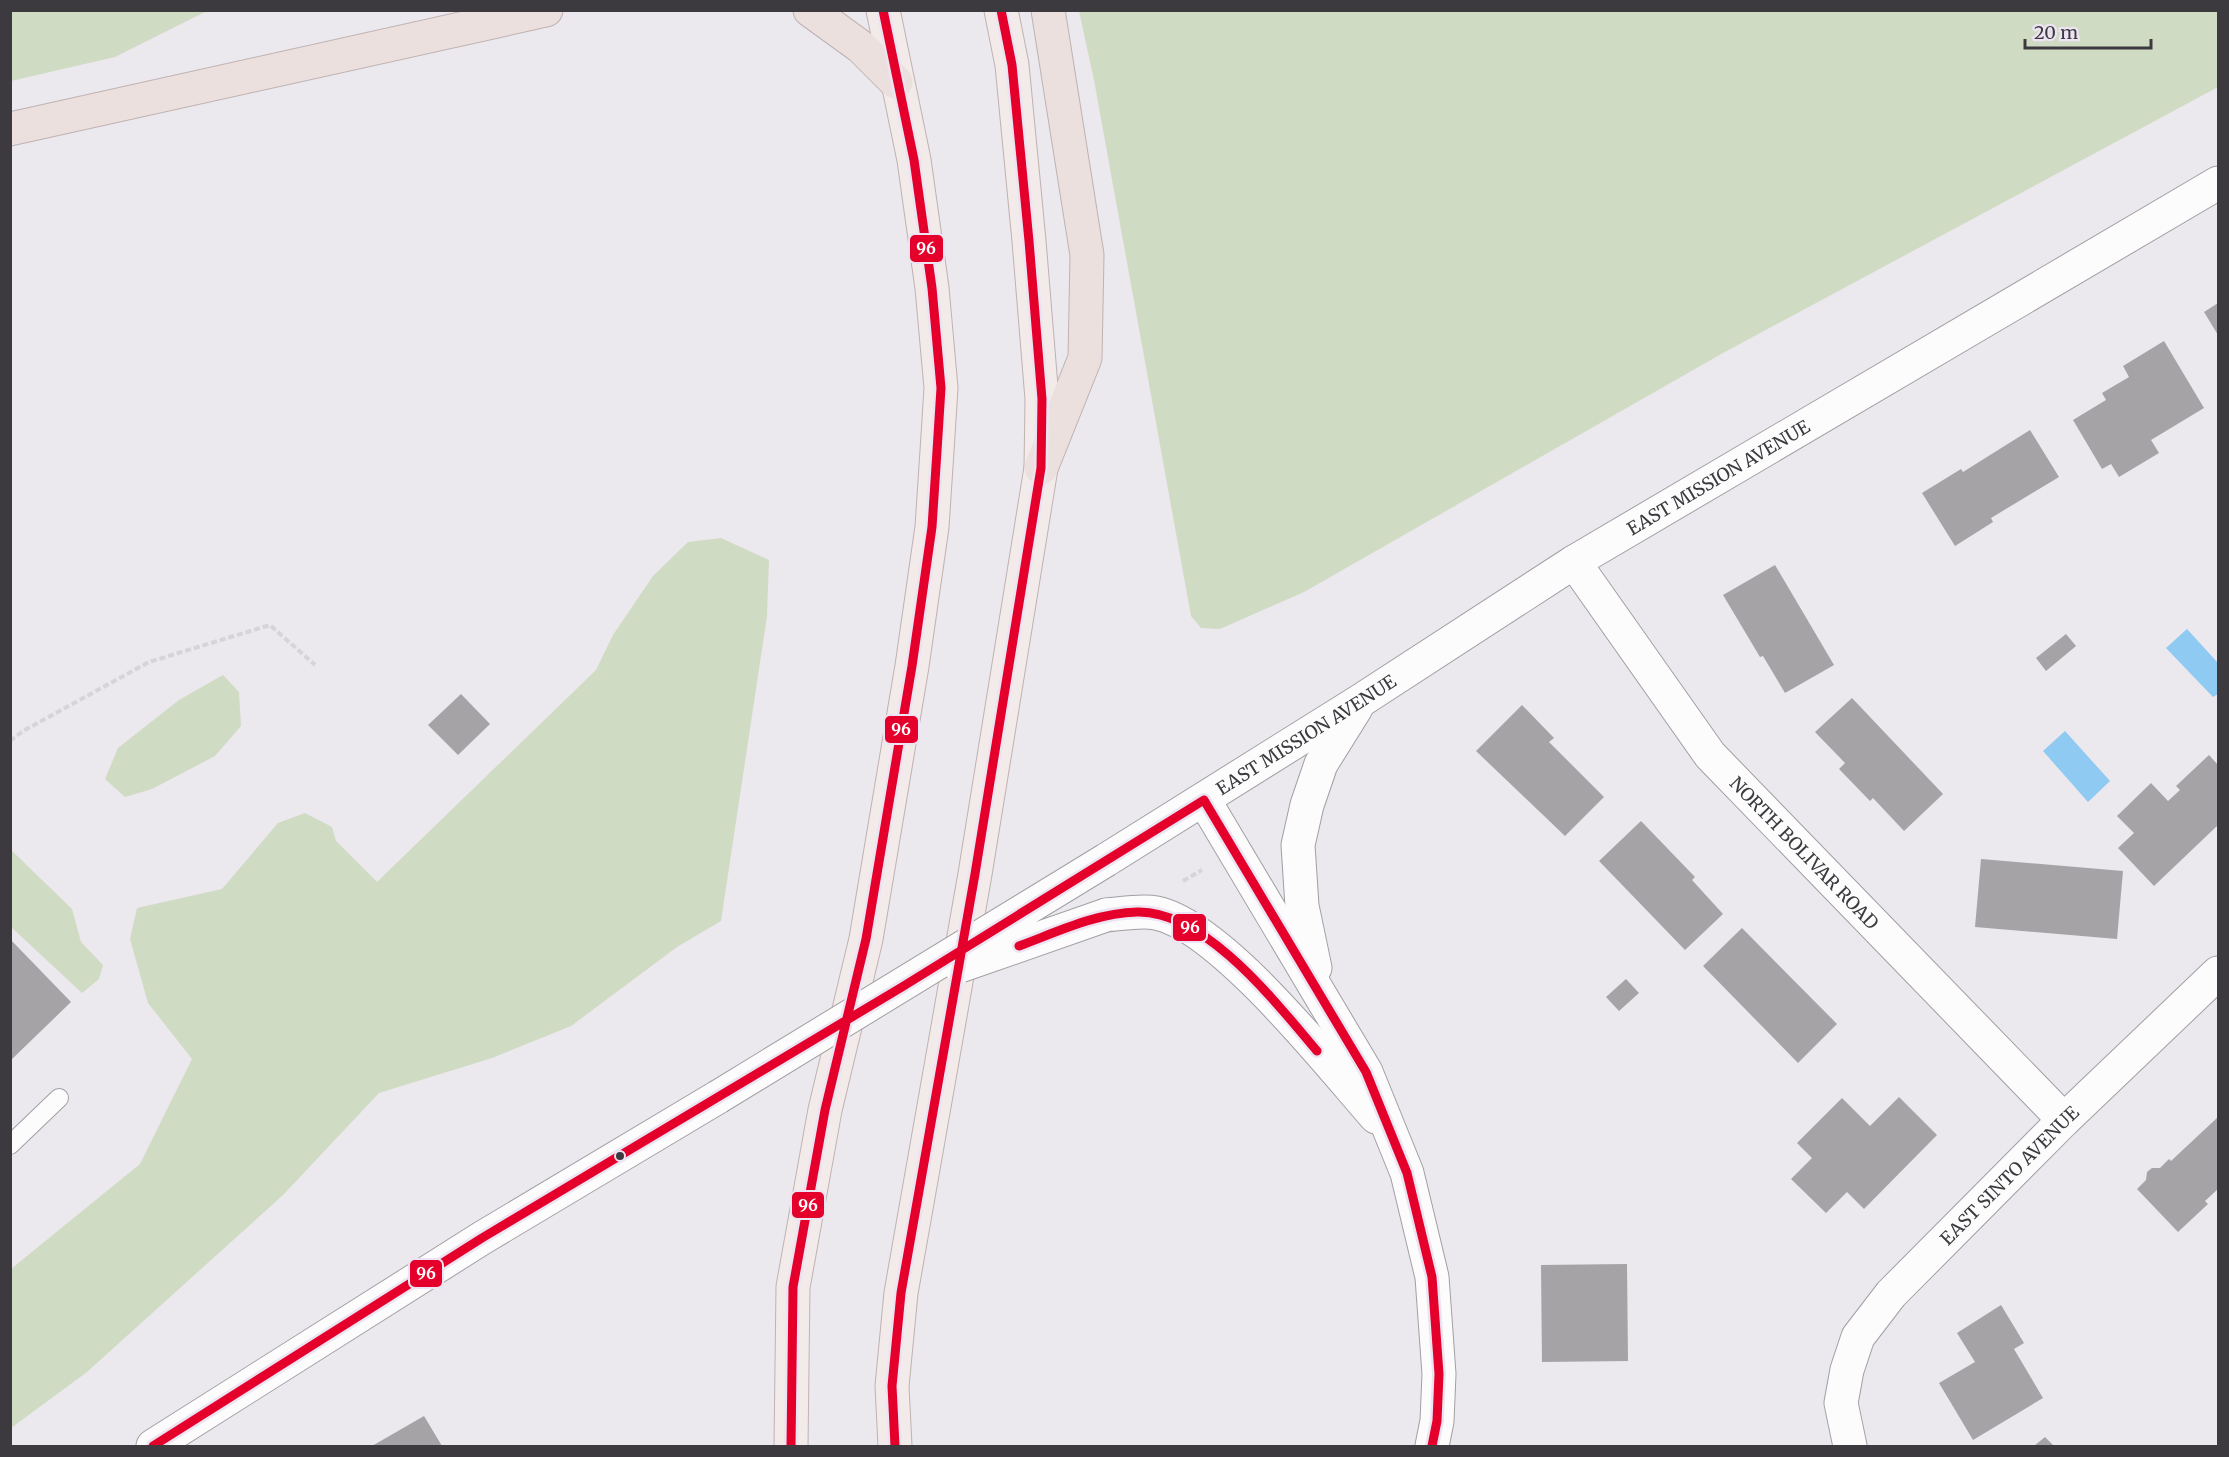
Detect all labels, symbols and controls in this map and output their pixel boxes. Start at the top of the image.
scale bar [2025,12,2151,50]
text: 20 m [2034,21,2078,44]
line badge: 96 [909,234,944,263]
text: 96 [916,238,936,258]
street label: EAST MISSION AVENUE [1623,414,1814,540]
street label: EAST MISSION AVENUE [1212,669,1401,800]
line badge: 96 [884,715,919,744]
text: 96 [891,719,911,739]
street label: NORTH BOLIVAR ROAD [1725,771,1884,934]
line badge: 96 [1172,913,1207,942]
text: 96 [1180,917,1200,937]
street label: EAST SINTO AVENUE [1935,1100,2084,1250]
unlabelled marker [614,1150,626,1162]
line badge: 96 [791,1191,825,1219]
text: 96 [798,1195,818,1215]
line badge: 96 [409,1259,443,1288]
text: 96 [416,1263,436,1283]

